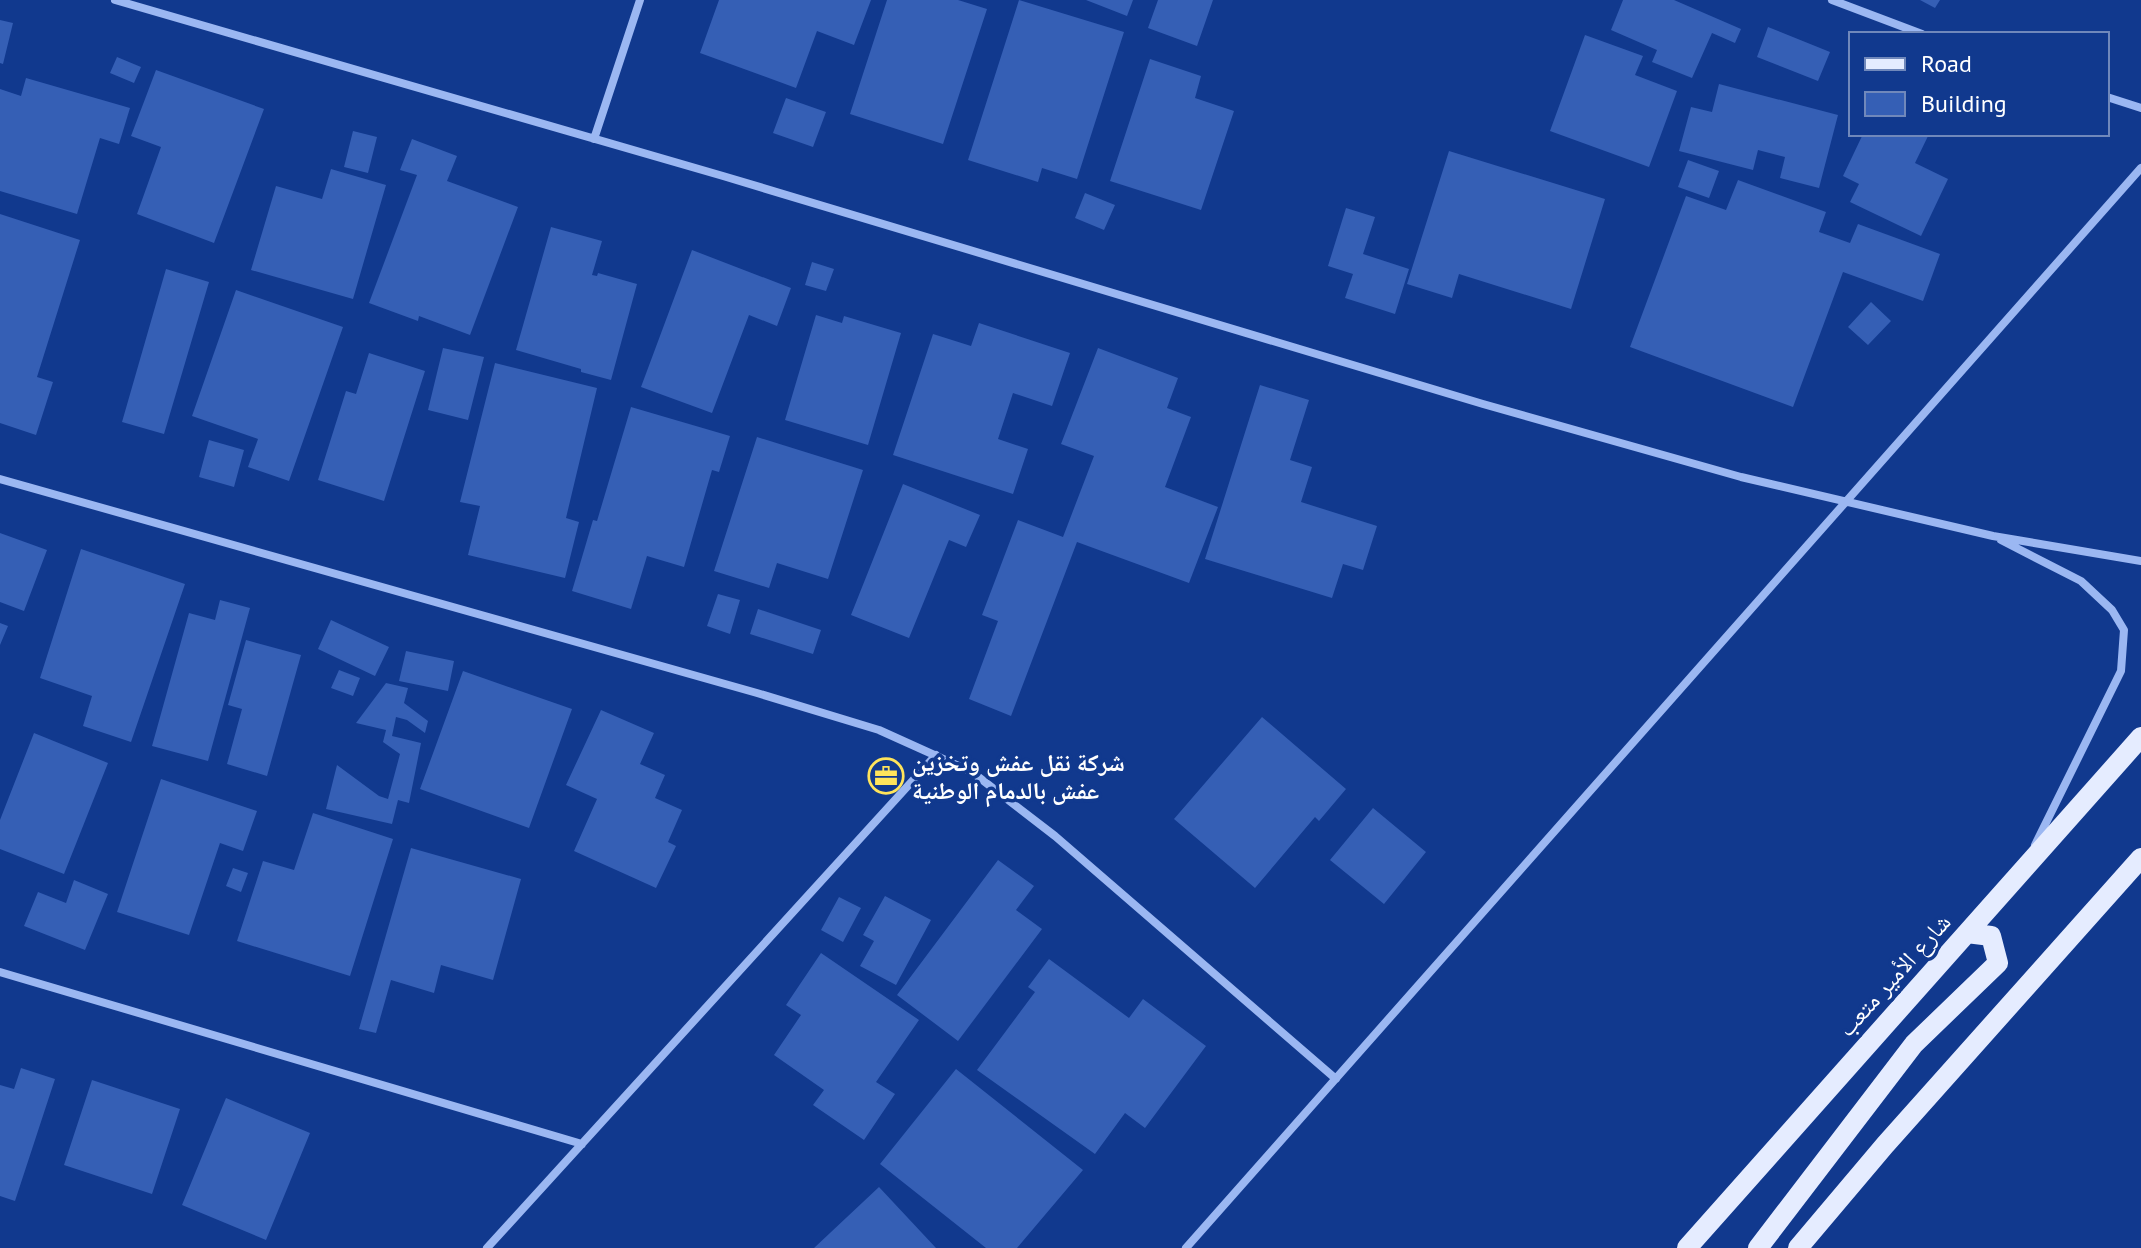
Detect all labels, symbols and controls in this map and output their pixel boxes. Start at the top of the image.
legend [1849,32,2109,136]
text: Road [1921,48,1972,79]
text: Building [1921,88,2007,119]
place label: شركة نقل عفش وتخزين عفش بالدمام الوطنية [912,747,1125,808]
office icon: شركة نقل عفش وتخزين عفش بالدمام الوطنية [867,757,905,795]
street label: شارع الأمير متعب [1831,907,1957,1043]

